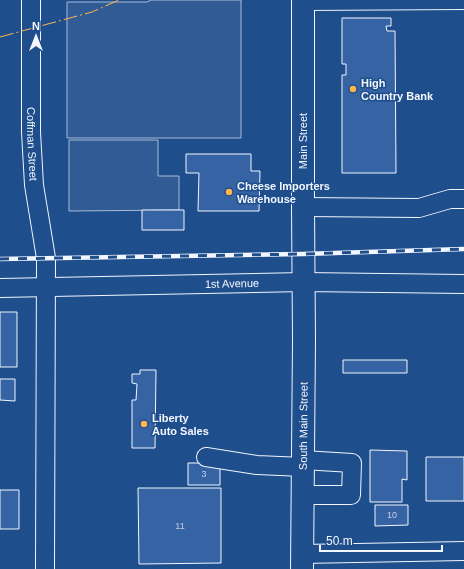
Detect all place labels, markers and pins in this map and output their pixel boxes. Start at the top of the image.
place label: High Country Bank [361,77,434,102]
marker: High Country Bank [348,84,358,94]
place label: Cheese Importers Warehouse [237,180,330,205]
marker: Cheese Importers Warehouse [224,187,234,197]
place label: Liberty Auto Sales [152,412,209,437]
marker: Liberty Auto Sales [139,419,149,429]

